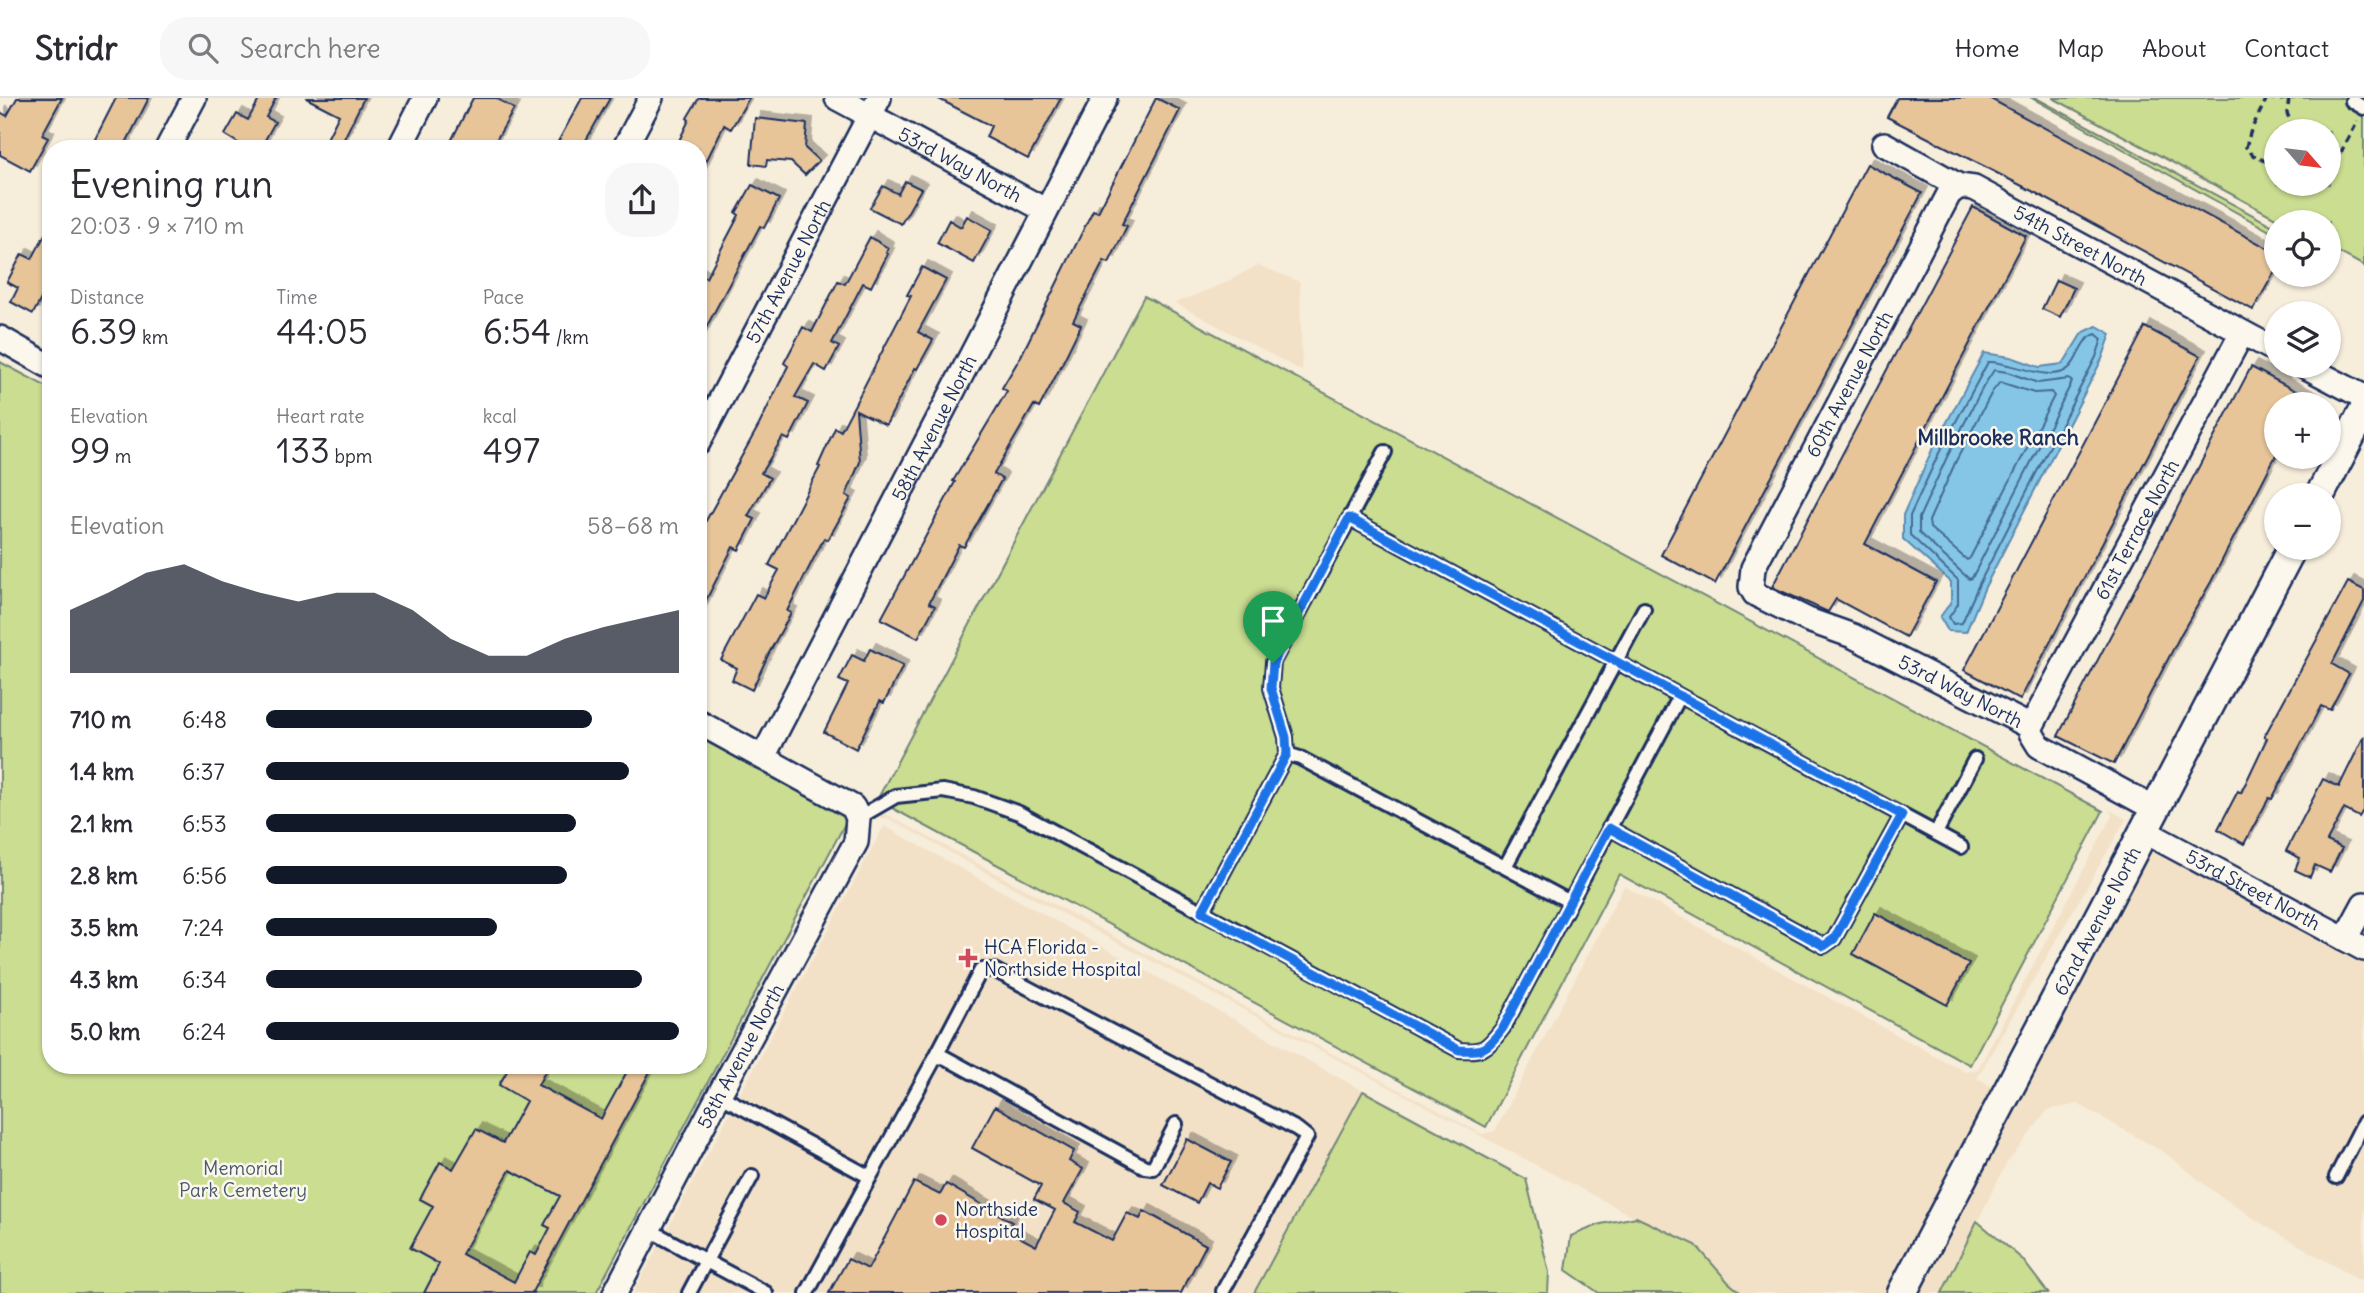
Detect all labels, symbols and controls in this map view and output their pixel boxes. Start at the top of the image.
search box [160,17,650,80]
text: Stridr [35,27,118,69]
icon: search [184,29,222,67]
text: Search here [240,32,381,65]
text: Home [1955,33,2019,63]
text: Map [2057,33,2104,63]
text: About [2142,33,2206,63]
text: Contact [2244,33,2329,63]
north arrow [2264,119,2342,196]
map controls [2264,119,2341,560]
street label: 53rd Way North [894,121,1026,207]
text: Evening run [70,161,273,208]
button: share [605,163,679,237]
street label: 57th Avenue North [741,195,836,347]
street label: 54th Street North [2010,200,2151,291]
button: locate [2264,210,2341,287]
text: 20:03 · 9 × 710 m [70,211,244,240]
text: Distance [70,285,144,309]
text: Time [276,285,317,309]
text: Pace [483,285,524,309]
button: layers [2264,301,2341,378]
street label: 60th Avenue North [1800,307,1898,461]
text: 6.39 [70,309,137,353]
text: 44:05 [276,309,368,353]
text: 6:54 [483,309,551,353]
text: km [137,325,168,349]
text: /km [551,325,589,349]
street label: 58th Avenue North [886,351,982,505]
button: + [2264,392,2341,469]
text: Elevation [70,404,148,428]
text: Heart rate [276,404,364,428]
text: kcal [483,404,517,428]
district label: Millbrooke Ranch [1917,424,2079,451]
text: 99 [70,428,110,472]
text: 133 [276,428,330,472]
text: 497 [483,428,540,472]
text: m [110,444,131,468]
text: bpm [330,444,373,468]
street label: 61st Terrace North [2089,455,2184,604]
button: − [2264,483,2341,560]
text: Elevation [70,511,164,540]
text: 58–68 m [587,511,679,540]
pin [1243,591,1303,663]
icon: arrive [1254,602,1292,640]
street label: 53rd Way North [1894,649,2027,733]
text: 710 m [70,705,131,734]
text: 6:48 [182,705,227,734]
text: 1.4 km [70,757,134,786]
text: 6:37 [182,757,225,786]
text: 2.1 km [70,809,133,838]
text: 6:53 [182,809,227,838]
street label: 62nd Avenue North [2048,842,2146,1000]
street label: 53rd Street North [2182,844,2325,935]
text: 2.8 km [70,861,138,890]
text: 6:56 [182,861,227,890]
text: 3.5 km [70,913,138,942]
text: 7:24 [182,913,224,942]
place label: HCA Florida - Northside Hospital [984,935,1141,981]
marker: HCA Florida - Northside Hospital [958,948,978,968]
text: 4.3 km [70,965,139,994]
text: 6:34 [182,965,227,994]
street label: 58th Avenue North [692,980,789,1133]
text: 5.0 km [70,1017,141,1046]
text: 6:24 [182,1017,226,1046]
park label: Memorial Park Cemetery [179,1156,307,1202]
place label: Northside Hospital [955,1197,1038,1243]
marker: Northside Hospital [933,1212,949,1228]

